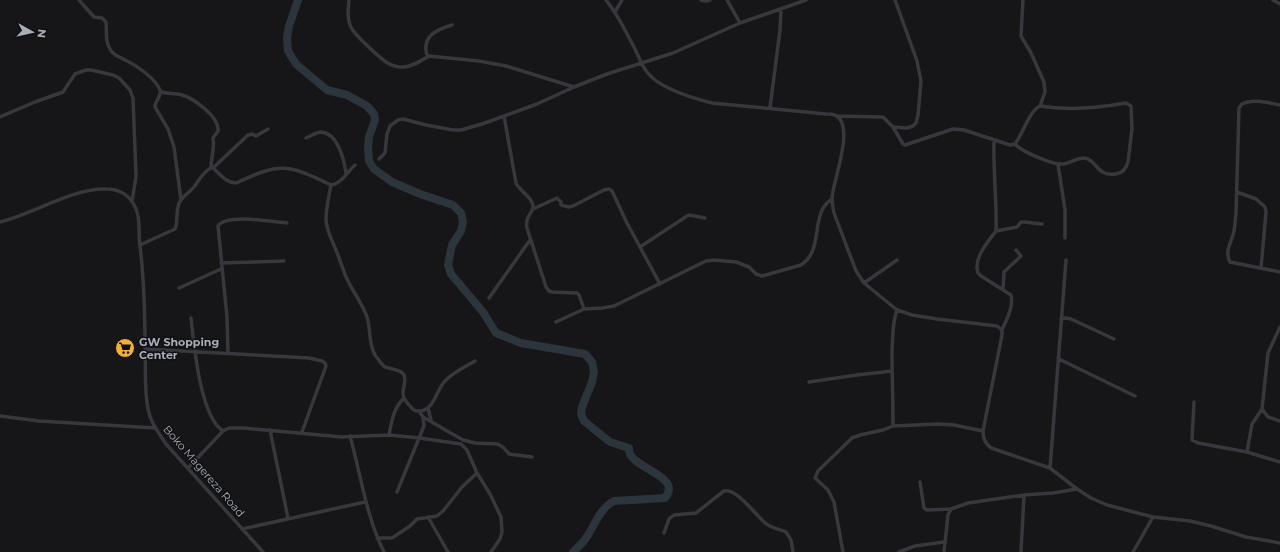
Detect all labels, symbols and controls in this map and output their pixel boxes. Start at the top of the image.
north arrow [12,12,52,52]
text: N [34,28,49,39]
place label: GW Shopping Center [139,335,219,362]
supermarket icon: GW Shopping Center [114,337,136,359]
street label: Boko Magereza Road [160,422,248,520]

